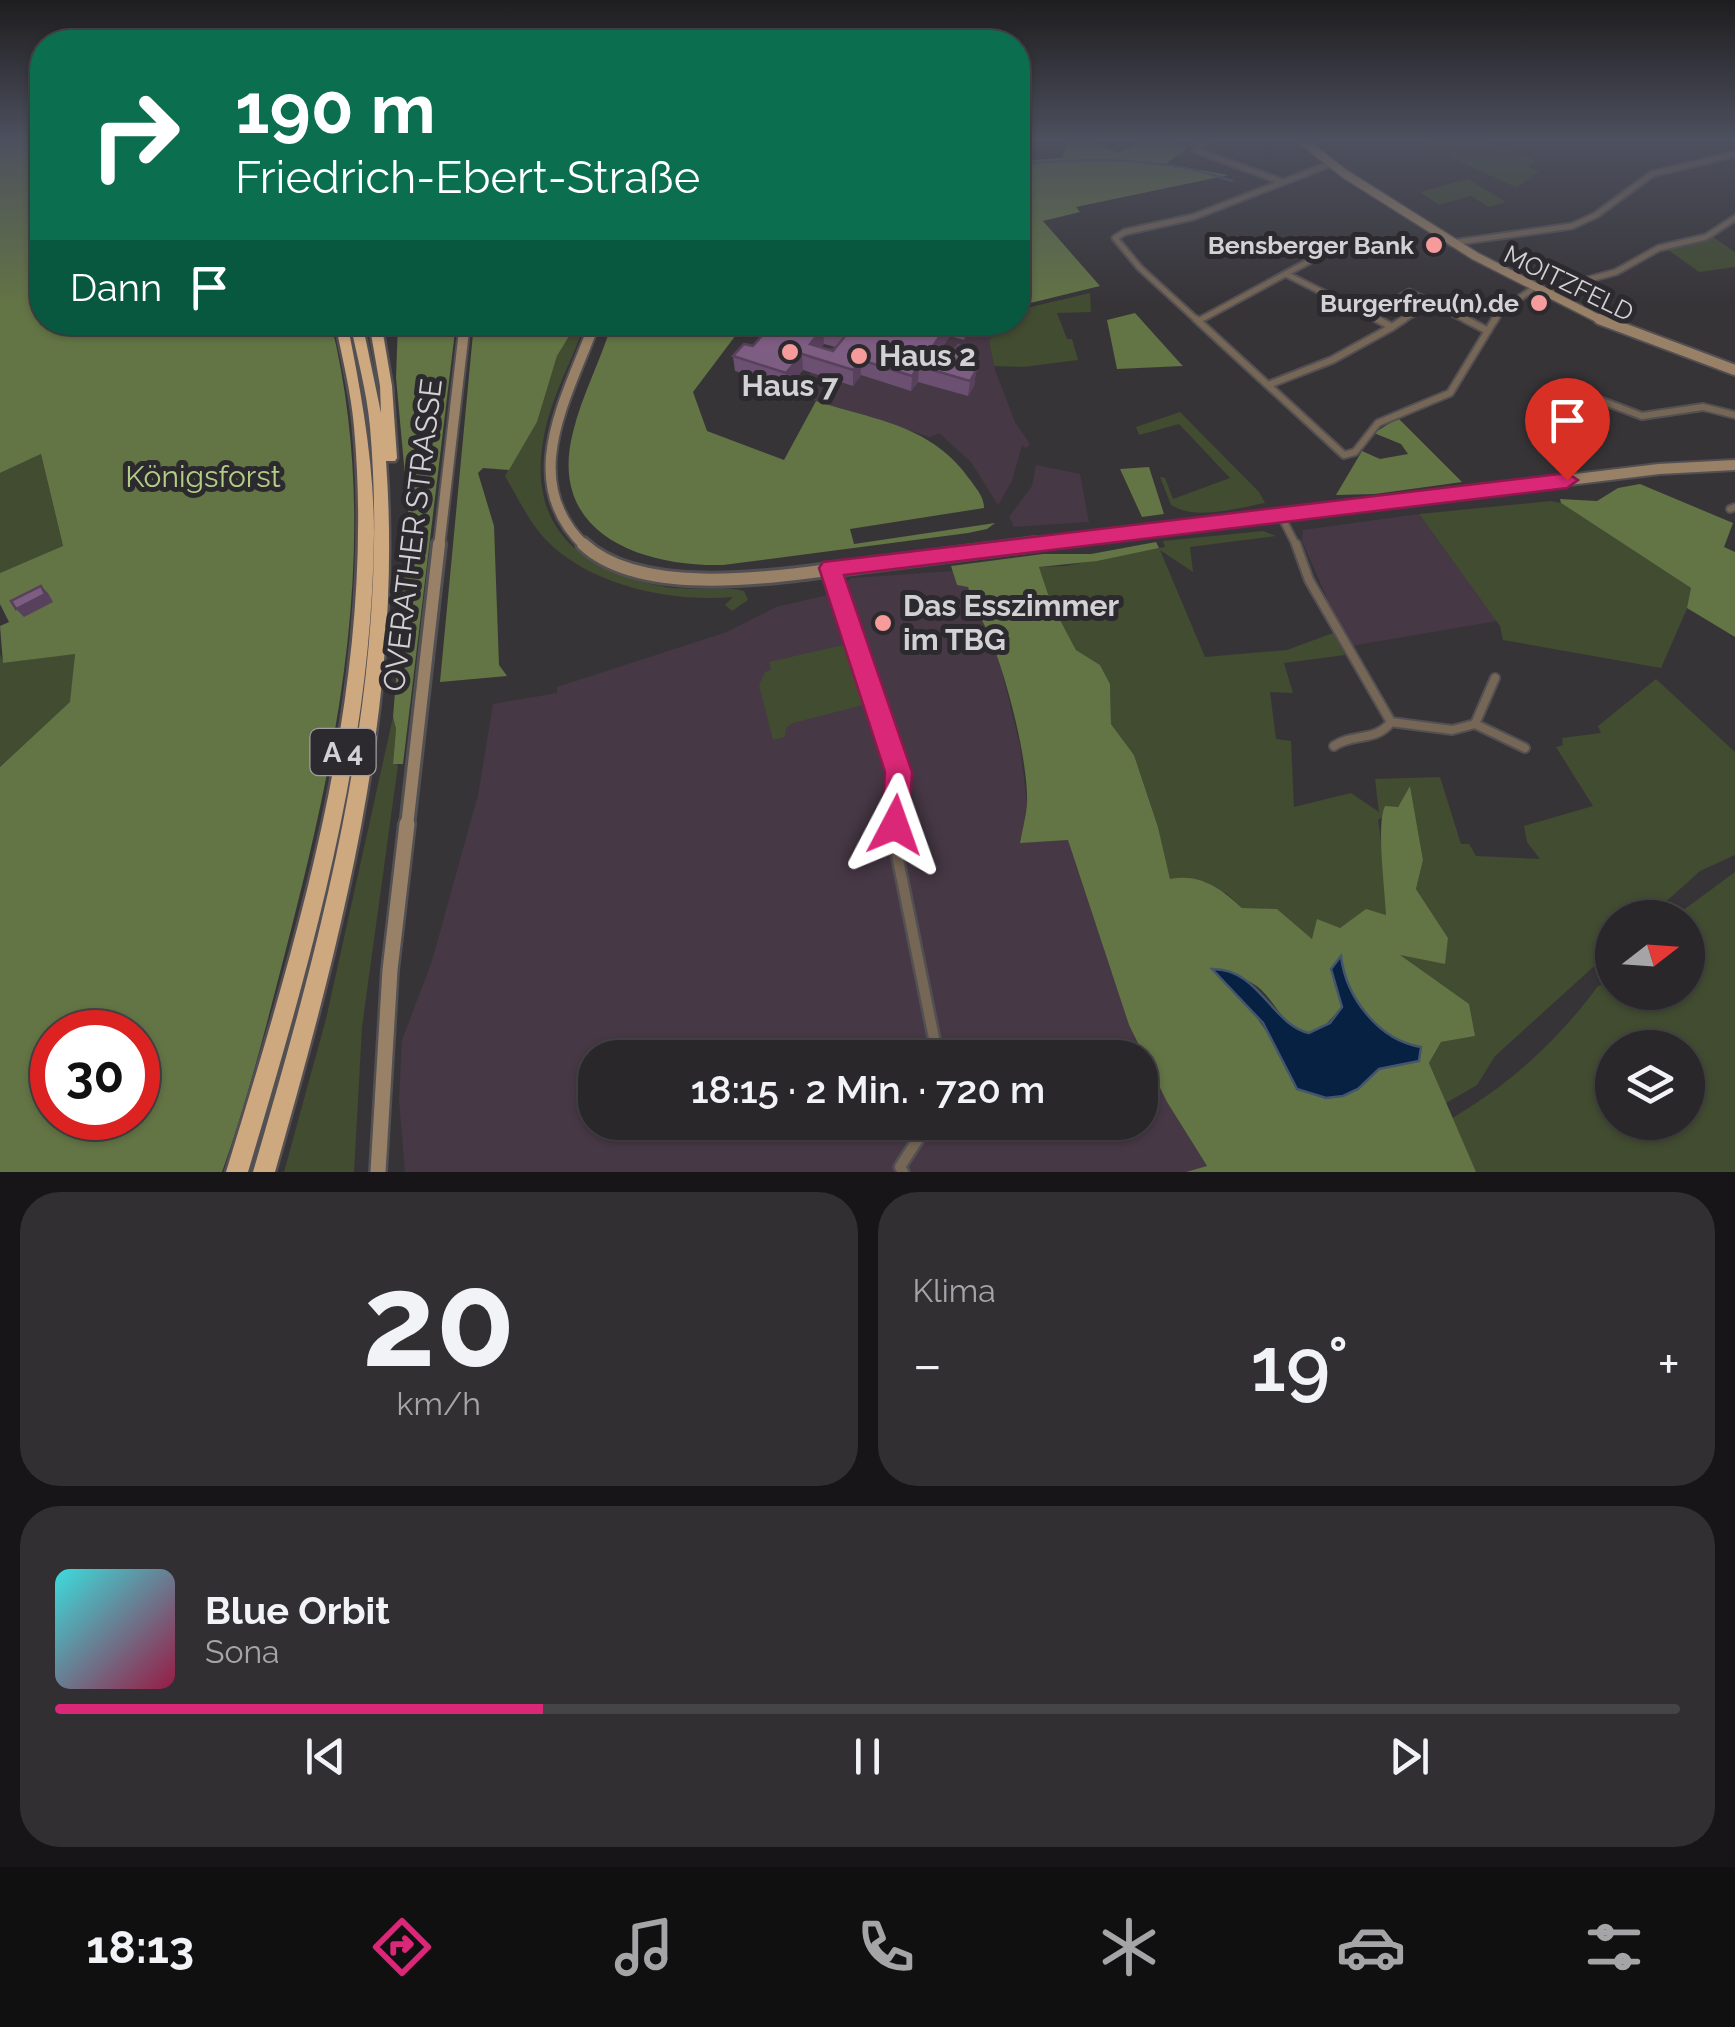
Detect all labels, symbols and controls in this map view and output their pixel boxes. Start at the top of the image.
text: 190 m [235,67,436,149]
icon: right [70,70,200,200]
text: Friedrich-Ebert-Straße [235,151,700,204]
place label: Bensberger Bank [1208,230,1415,260]
marker: Bensberger Bank [1423,234,1445,256]
street label: MOITZFELD [1499,239,1639,327]
icon: arrive [182,260,237,315]
text: Dann [70,265,162,310]
place label: Burgerfreu(n).de [1320,288,1519,318]
marker: Burgerfreu(n).de [1528,292,1550,314]
place label: Haus 2 [879,338,976,373]
marker: Haus 7 [779,341,801,363]
marker: Haus 2 [848,345,870,367]
place label: Haus 7 [742,368,839,403]
street label: OVERATHER STRASSE [376,377,449,693]
pin [1525,378,1610,481]
icon: arrive [1540,393,1595,448]
park label: Königsforst [125,459,281,494]
place label: Das Esszimmer im TBG [903,588,1119,657]
marker: Das Esszimmer im TBG [872,612,894,634]
road number: A 4 [310,729,376,775]
position arrow [843,773,947,877]
north arrow [1595,900,1705,1010]
map controls [1595,900,1705,1140]
speed limit sign: 30 [30,1010,160,1140]
button: layers [1595,1030,1705,1140]
text: 18:15 · 2 Min. · 720 m [691,1067,1045,1112]
text: 20 [362,1244,515,1396]
text: Klima [913,1272,996,1309]
text: 19° [1251,1320,1349,1409]
text: − [913,1332,942,1397]
text: + [1657,1332,1680,1397]
text: km/h [397,1385,481,1422]
text: Blue Orbit [205,1588,390,1633]
text: Sona [205,1633,280,1670]
icon: previous [298,1729,353,1784]
icon: pause [840,1729,895,1784]
icon: next [1382,1729,1437,1784]
icon: directions [367,1912,437,1982]
icon: music [609,1912,679,1982]
icon: phone [851,1912,921,1982]
icon: climate [1094,1912,1164,1982]
icon: car [1336,1912,1406,1982]
icon: filters [1579,1912,1649,1982]
text: 18:13 [86,1921,194,1974]

